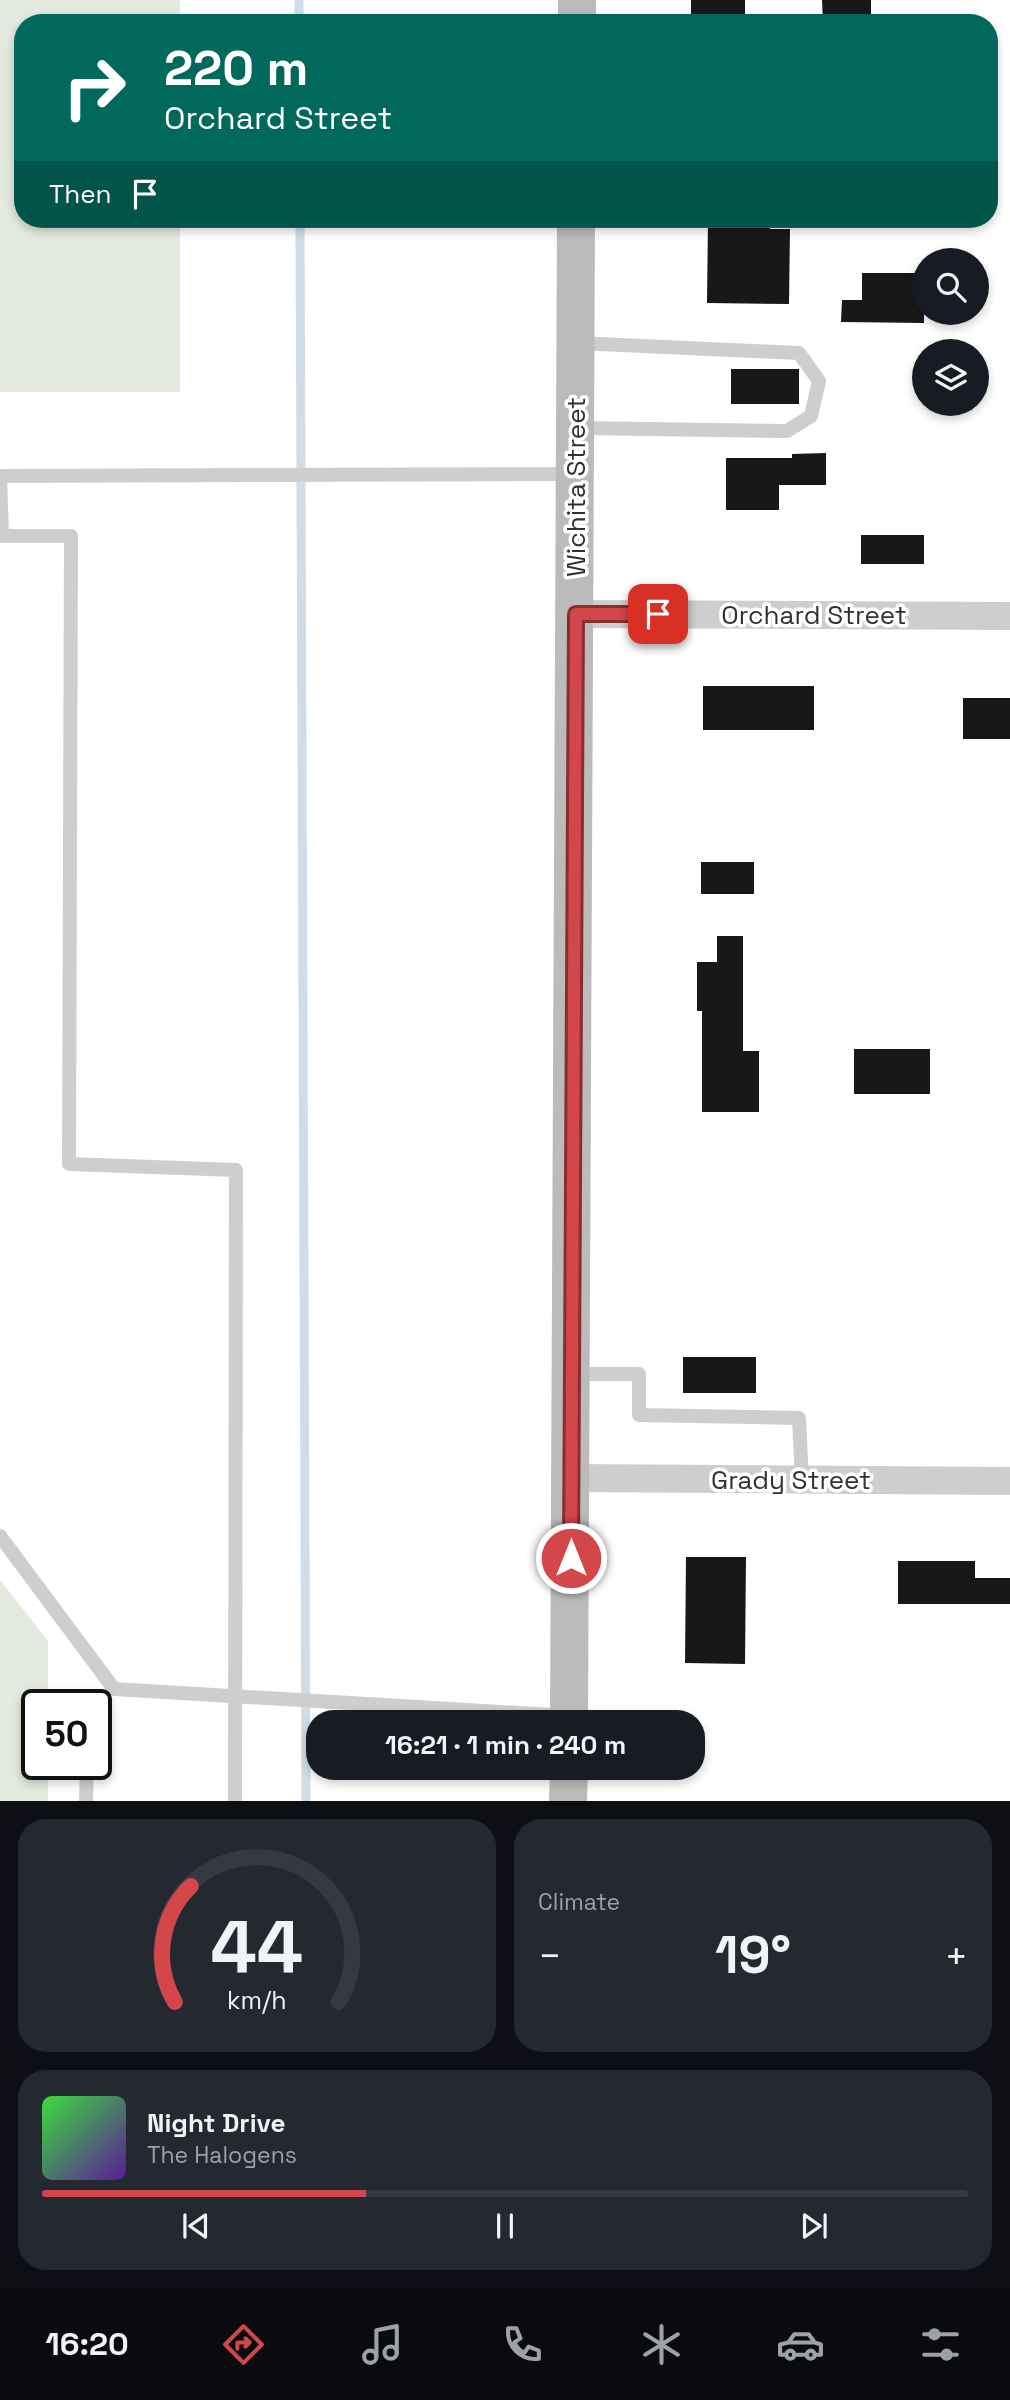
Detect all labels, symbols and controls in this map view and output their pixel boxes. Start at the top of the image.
text: 220 m [164,37,308,99]
icon: right [49,42,140,133]
text: Orchard Street [164,98,392,138]
icon: arrive [126,175,164,213]
text: Then [49,177,112,211]
map controls [912,248,989,416]
button: search [912,248,989,325]
button: layers [912,339,989,416]
street label: Wichita Street [559,397,593,577]
pin [628,584,688,644]
icon: arrive [639,595,677,633]
street label: Orchard Street [721,598,907,632]
street label: Grady Street [711,1463,871,1497]
position arrow [534,1521,608,1595]
speed limit sign: 50 [21,1689,112,1780]
text: 16:21 · 1 min · 240 m [385,1728,626,1762]
text: Climate [538,1887,620,1917]
text: 44 [211,1900,303,1993]
text: 19° [715,1922,791,1988]
text: − [538,1932,562,1980]
text: + [944,1932,968,1980]
text: km/h [227,1983,287,2015]
text: Night Drive [147,2106,285,2140]
text: The Halogens [147,2140,297,2170]
icon: previous [177,2207,215,2245]
icon: pause [486,2207,524,2245]
icon: next [795,2207,833,2245]
icon: directions [219,2320,268,2369]
icon: music [358,2320,407,2369]
icon: phone [498,2320,547,2369]
icon: climate [637,2320,686,2369]
icon: car [776,2320,825,2369]
icon: filters [916,2320,965,2369]
text: 16:20 [45,2324,129,2364]

